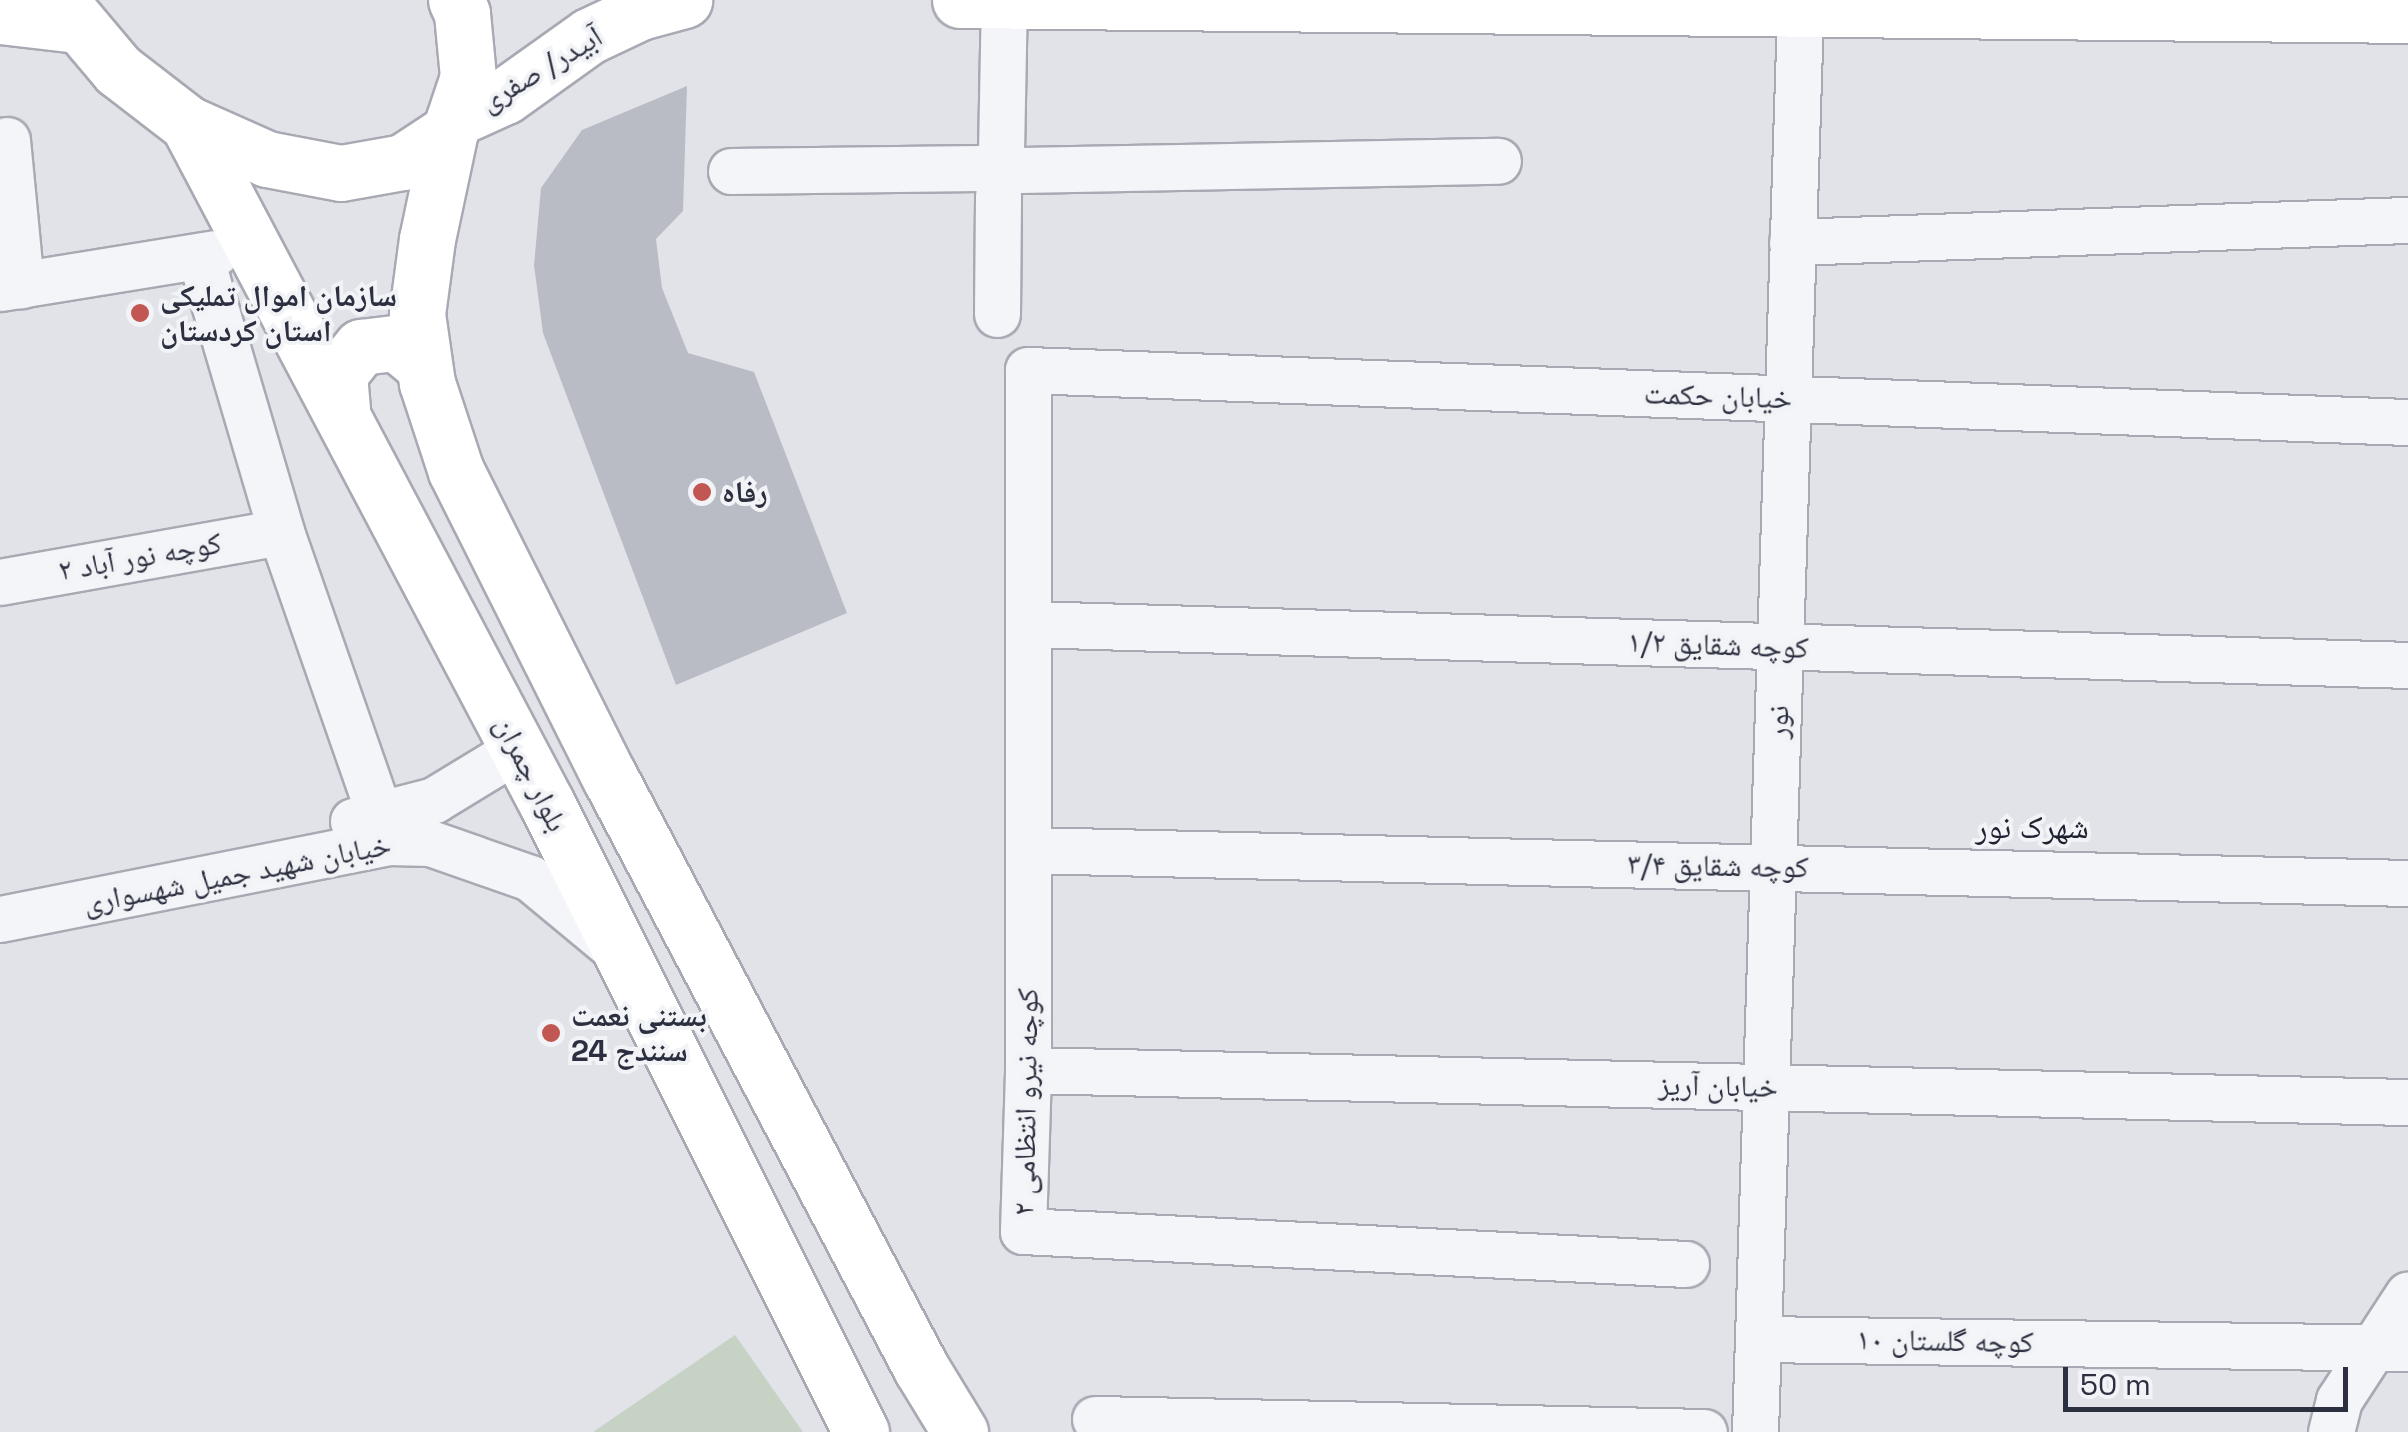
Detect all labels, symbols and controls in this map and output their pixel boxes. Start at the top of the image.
street label: آبیدر/ صفری [473,18,609,120]
place label: سازمان اموال تملیکی استان کردستان [160,278,397,348]
marker: سازمان اموال تملیکی استان کردستان [129,302,151,324]
street label: خیابان حکمت [1643,375,1793,417]
place label: رفاه [722,474,768,510]
marker: رفاه [691,481,713,503]
street label: کوچه نور آباد ۲ [56,525,224,589]
street label: کوچه شقایق ۱/۲ [1627,624,1809,666]
street label: نور [1759,704,1797,740]
street label: بلوار چمران [487,710,575,838]
district label: شهرک نور [1975,808,2089,846]
street label: خیابان شهید جمیل شهسواری [80,827,394,921]
street label: کوچه شقایق ۳/۴ [1627,846,1809,886]
street label: کوچه نیرو انتظامی ۲ [1006,988,1046,1216]
place label: بستنی نعمت سنندج 24 [571,998,707,1068]
marker: بستنی نعمت سنندج 24 [540,1022,562,1044]
street label: خیابان آریز [1658,1067,1778,1105]
street label: کوچه گلستان ۱۰ [1856,1321,2034,1361]
scale bar [2068,1347,2353,1409]
text: 50 m [2080,1365,2151,1404]

